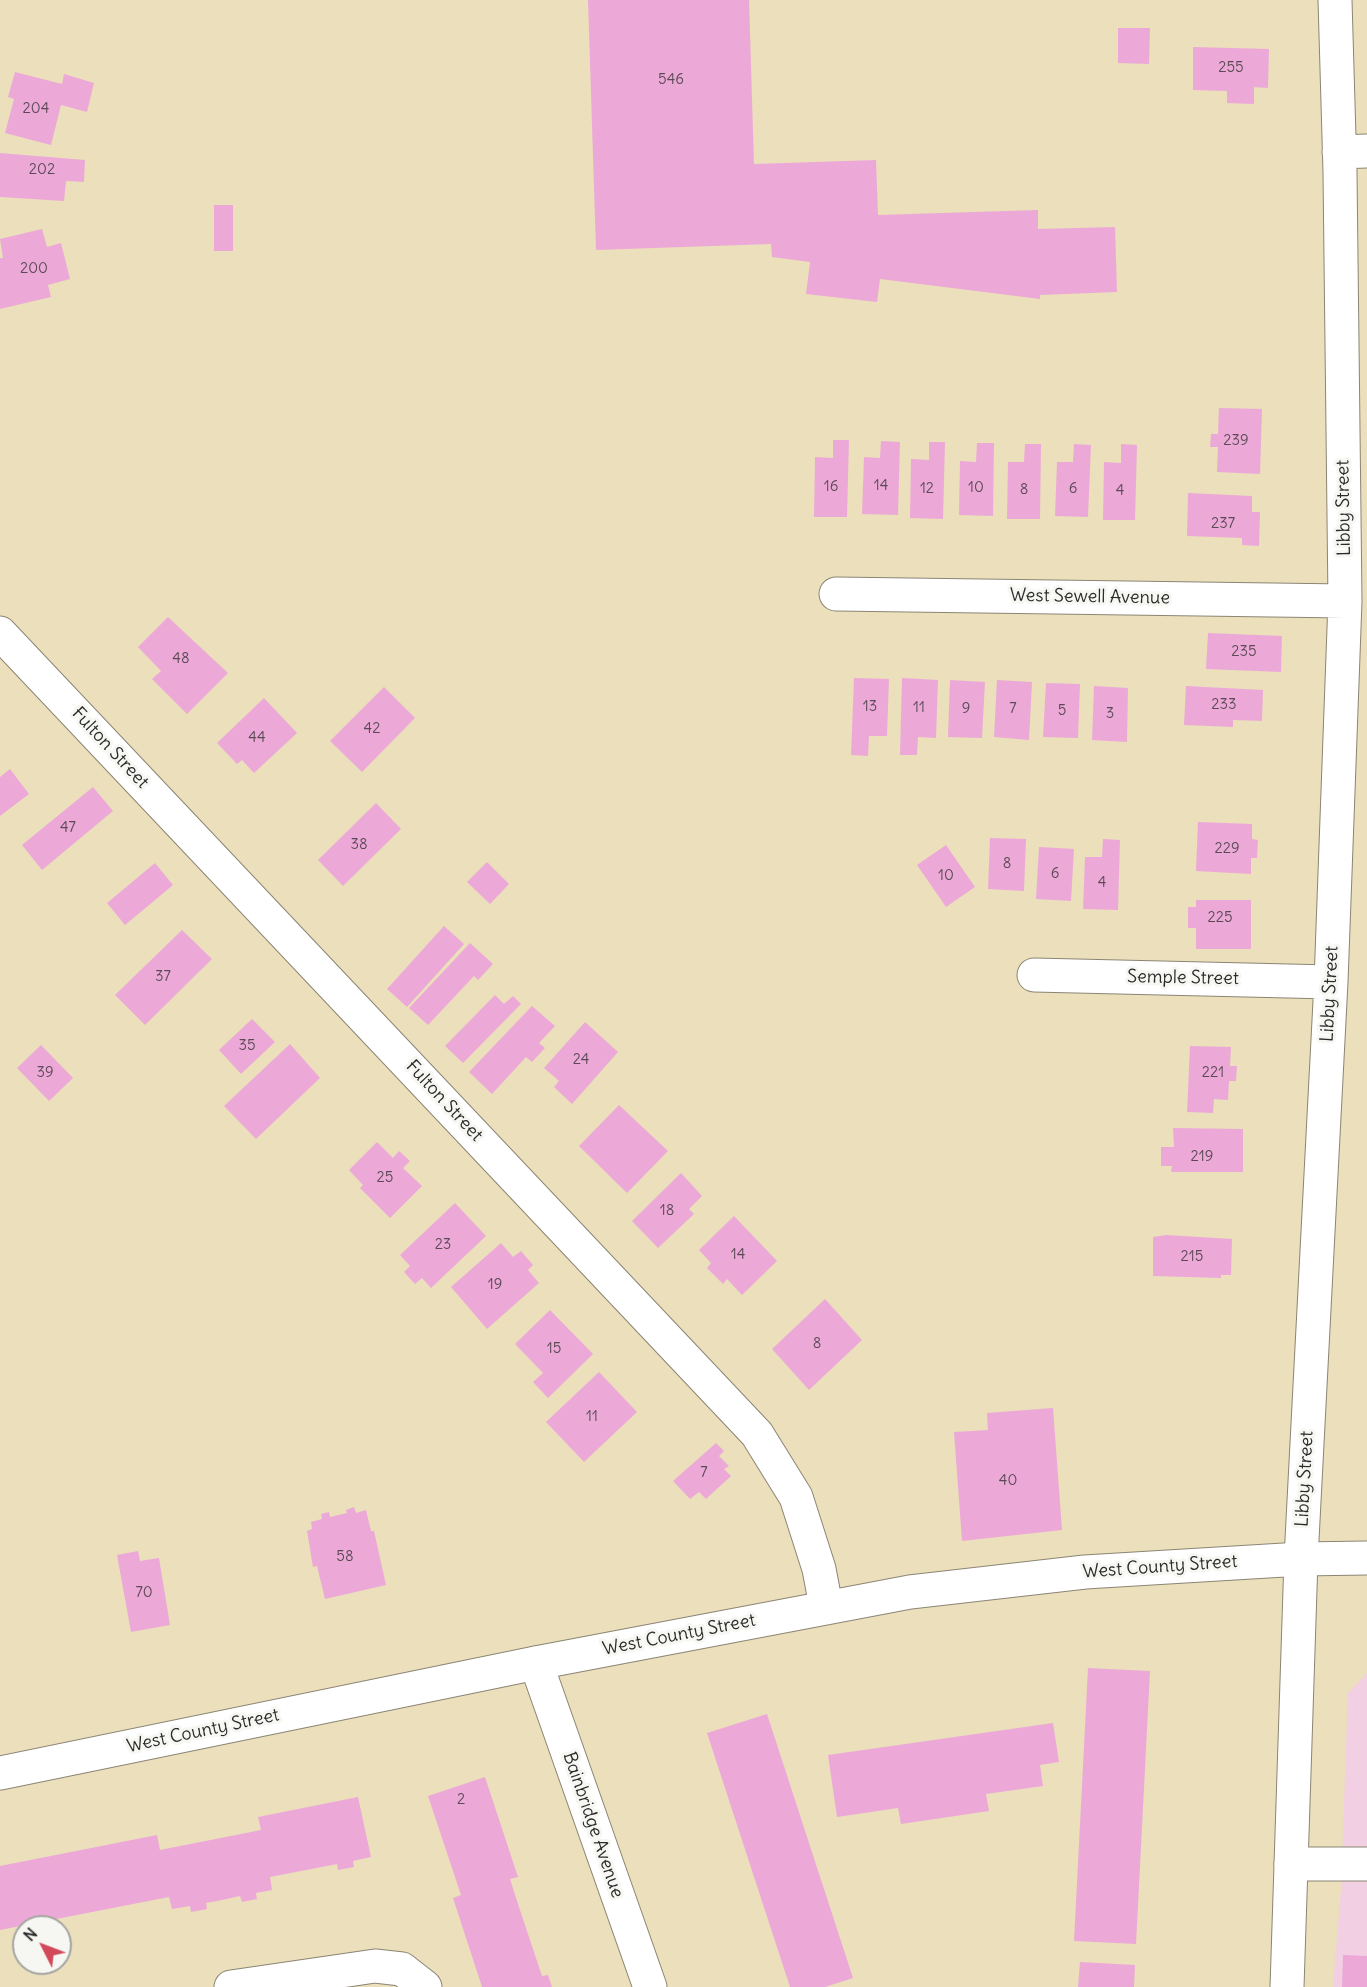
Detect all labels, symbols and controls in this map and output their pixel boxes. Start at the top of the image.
house number: 255 [1218,59,1244,77]
house number: 546 [658,71,684,89]
house number: 204 [23,100,49,118]
house number: 202 [29,161,55,179]
house number: 200 [20,260,48,278]
house number: 239 [1223,432,1249,450]
street label: Libby Street [1332,460,1356,556]
house number: 14 [874,477,888,495]
house number: 16 [824,478,838,496]
house number: 10 [968,479,984,497]
house number: 12 [920,480,934,498]
house number: 6 [1069,480,1077,498]
house number: 8 [1020,481,1028,499]
house number: 4 [1116,482,1124,500]
house number: 237 [1211,515,1235,533]
street label: West Sewell Avenue [1010,585,1170,609]
house number: 235 [1231,643,1257,661]
house number: 48 [172,650,190,668]
house number: 233 [1211,696,1237,714]
house number: 13 [863,698,877,716]
house number: 11 [913,699,925,717]
house number: 9 [962,700,970,718]
house number: 7 [1009,700,1017,718]
house number: 5 [1058,702,1066,720]
street label: Fulton Street [67,703,153,793]
house number: 3 [1106,705,1114,723]
house number: 42 [364,720,380,738]
house number: 44 [248,729,266,747]
house number: 47 [60,819,76,837]
house number: 38 [350,836,368,854]
house number: 229 [1214,840,1240,858]
house number: 8 [1003,855,1011,873]
house number: 6 [1051,865,1059,883]
house number: 10 [938,867,954,885]
house number: 4 [1098,874,1106,892]
house number: 225 [1207,909,1233,927]
street label: Libby Street [1317,945,1343,1043]
street label: Semple Street [1127,966,1239,990]
house number: 37 [155,968,171,986]
house number: 35 [238,1037,256,1055]
house number: 24 [573,1051,589,1069]
street label: Fulton Street [401,1056,487,1146]
house number: 39 [36,1064,54,1082]
house number: 221 [1202,1064,1224,1082]
house number: 219 [1191,1148,1213,1166]
house number: 25 [377,1169,393,1187]
house number: 18 [660,1202,674,1220]
house number: 23 [435,1236,451,1254]
house number: 14 [731,1246,745,1264]
house number: 215 [1181,1248,1203,1266]
house number: 19 [488,1276,502,1294]
house number: 8 [813,1335,821,1353]
house number: 15 [547,1340,561,1358]
house number: 11 [586,1408,598,1426]
street label: Libby Street [1292,1430,1318,1528]
house number: 7 [700,1464,708,1482]
house number: 40 [999,1472,1017,1490]
house number: 58 [336,1548,354,1566]
street label: West County Street [1082,1551,1238,1583]
house number: 70 [135,1584,153,1602]
street label: West County Street [601,1610,757,1660]
street label: West County Street [125,1704,281,1758]
street label: Bainbridge Avenue [558,1749,628,1901]
house number: 2 [457,1791,465,1809]
north arrow [12,1915,72,1975]
text: N [19,1923,41,1945]

